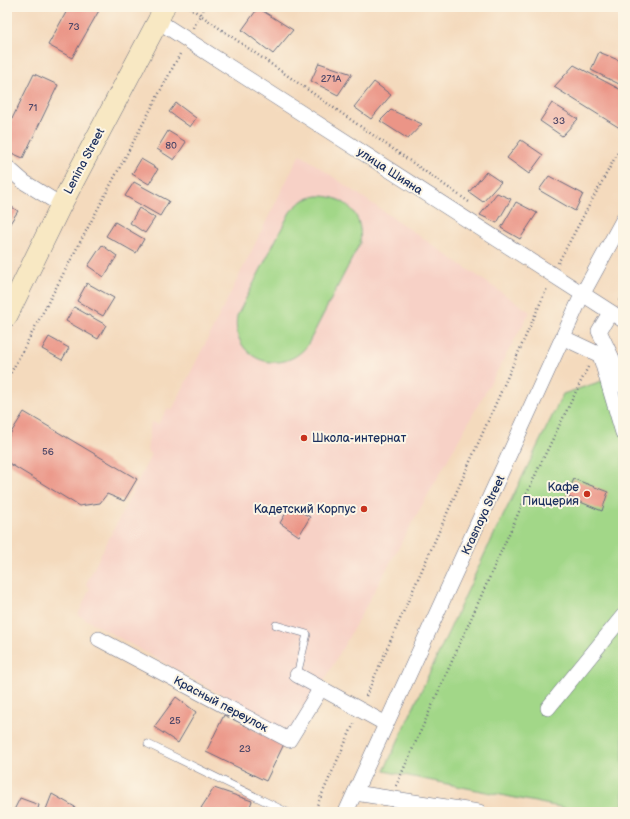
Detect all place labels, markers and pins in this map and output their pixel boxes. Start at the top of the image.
place label: Школа-интернат [312,431,407,446]
marker: Школа-интернат [299,433,309,443]
place label: Кафе Пиццерия [522,480,579,509]
marker: Кафе Пиццерия [582,489,592,499]
place label: Кадетский Корпус [254,502,356,517]
marker: Кадетский Корпус [359,504,369,514]

